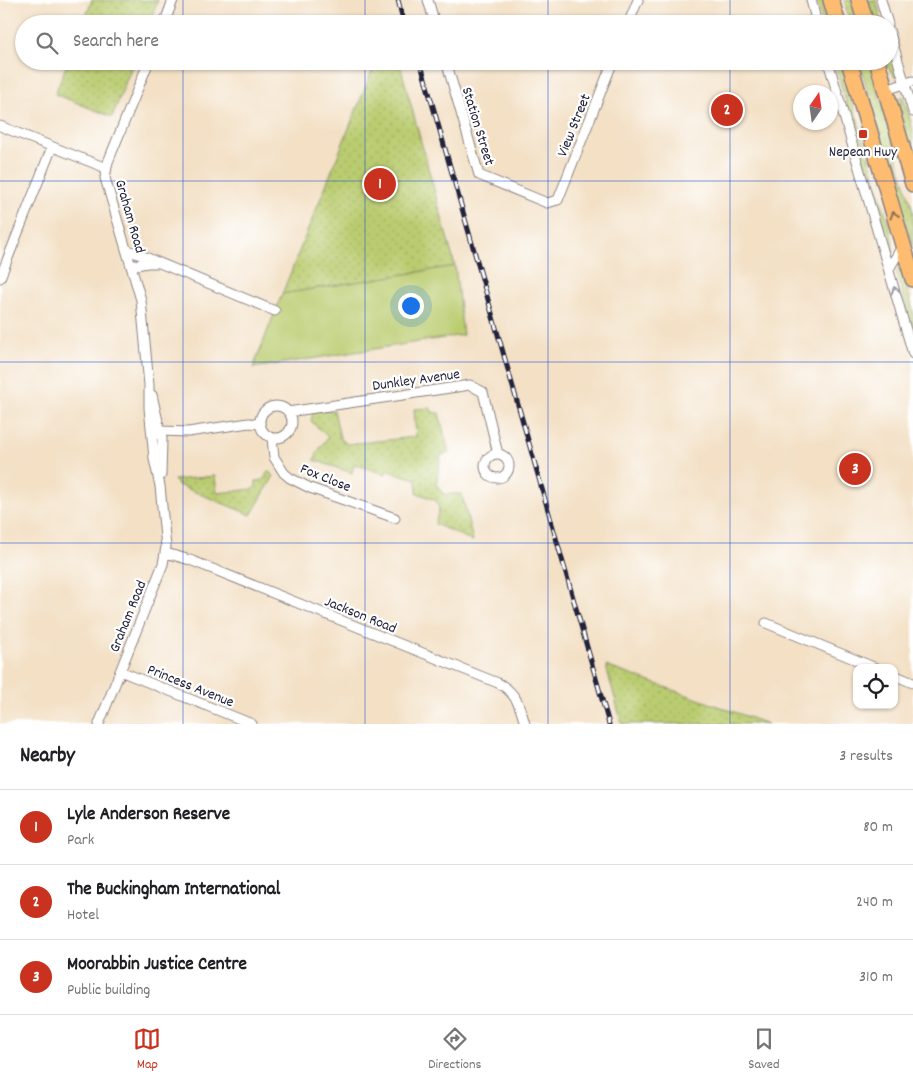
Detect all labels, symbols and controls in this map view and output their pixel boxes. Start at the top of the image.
search box [15,15,898,70]
icon: search [33,29,61,57]
text: Search here [73,29,159,56]
street label: Station Street [455,85,500,169]
north arrow [793,85,838,130]
street label: View Street [552,91,598,161]
pin: 2 [711,91,743,129]
marker: Nepean Hwy [857,128,869,140]
place label: Nepean Hwy [829,142,898,164]
pin: 1 [364,165,396,203]
street label: Graham Road [108,177,150,256]
one-way arrow [890,212,900,220]
one-way arrow [890,287,900,295]
your location [398,293,424,319]
street label: Dunkley Avenue [371,364,462,398]
pin: 3 [839,450,871,488]
street label: Fox Close [297,459,354,499]
street label: Graham Road [104,577,153,656]
street label: Jackson Road [321,591,400,640]
street label: Princess Avenue [144,659,237,714]
map controls [853,664,898,709]
button: locate [853,664,898,709]
text: Nearby [20,742,75,772]
text: 3 results [839,745,893,768]
text: Lyle Anderson Reserve [67,802,230,829]
text: 1 [34,816,38,839]
text: 80 m [863,816,893,839]
text: Park [67,829,94,852]
text: The Buckingham International [67,877,280,904]
text: 2 [33,891,40,914]
text: 240 m [856,891,893,914]
text: Hotel [67,904,99,927]
text: Moorabbin Justice Centre [67,952,247,979]
text: 3 [32,966,40,989]
text: 310 m [859,966,893,989]
text: Public building [67,979,150,1002]
tab: Map [133,1025,161,1075]
tab: Directions [428,1025,481,1075]
tab: Saved [748,1025,780,1075]

